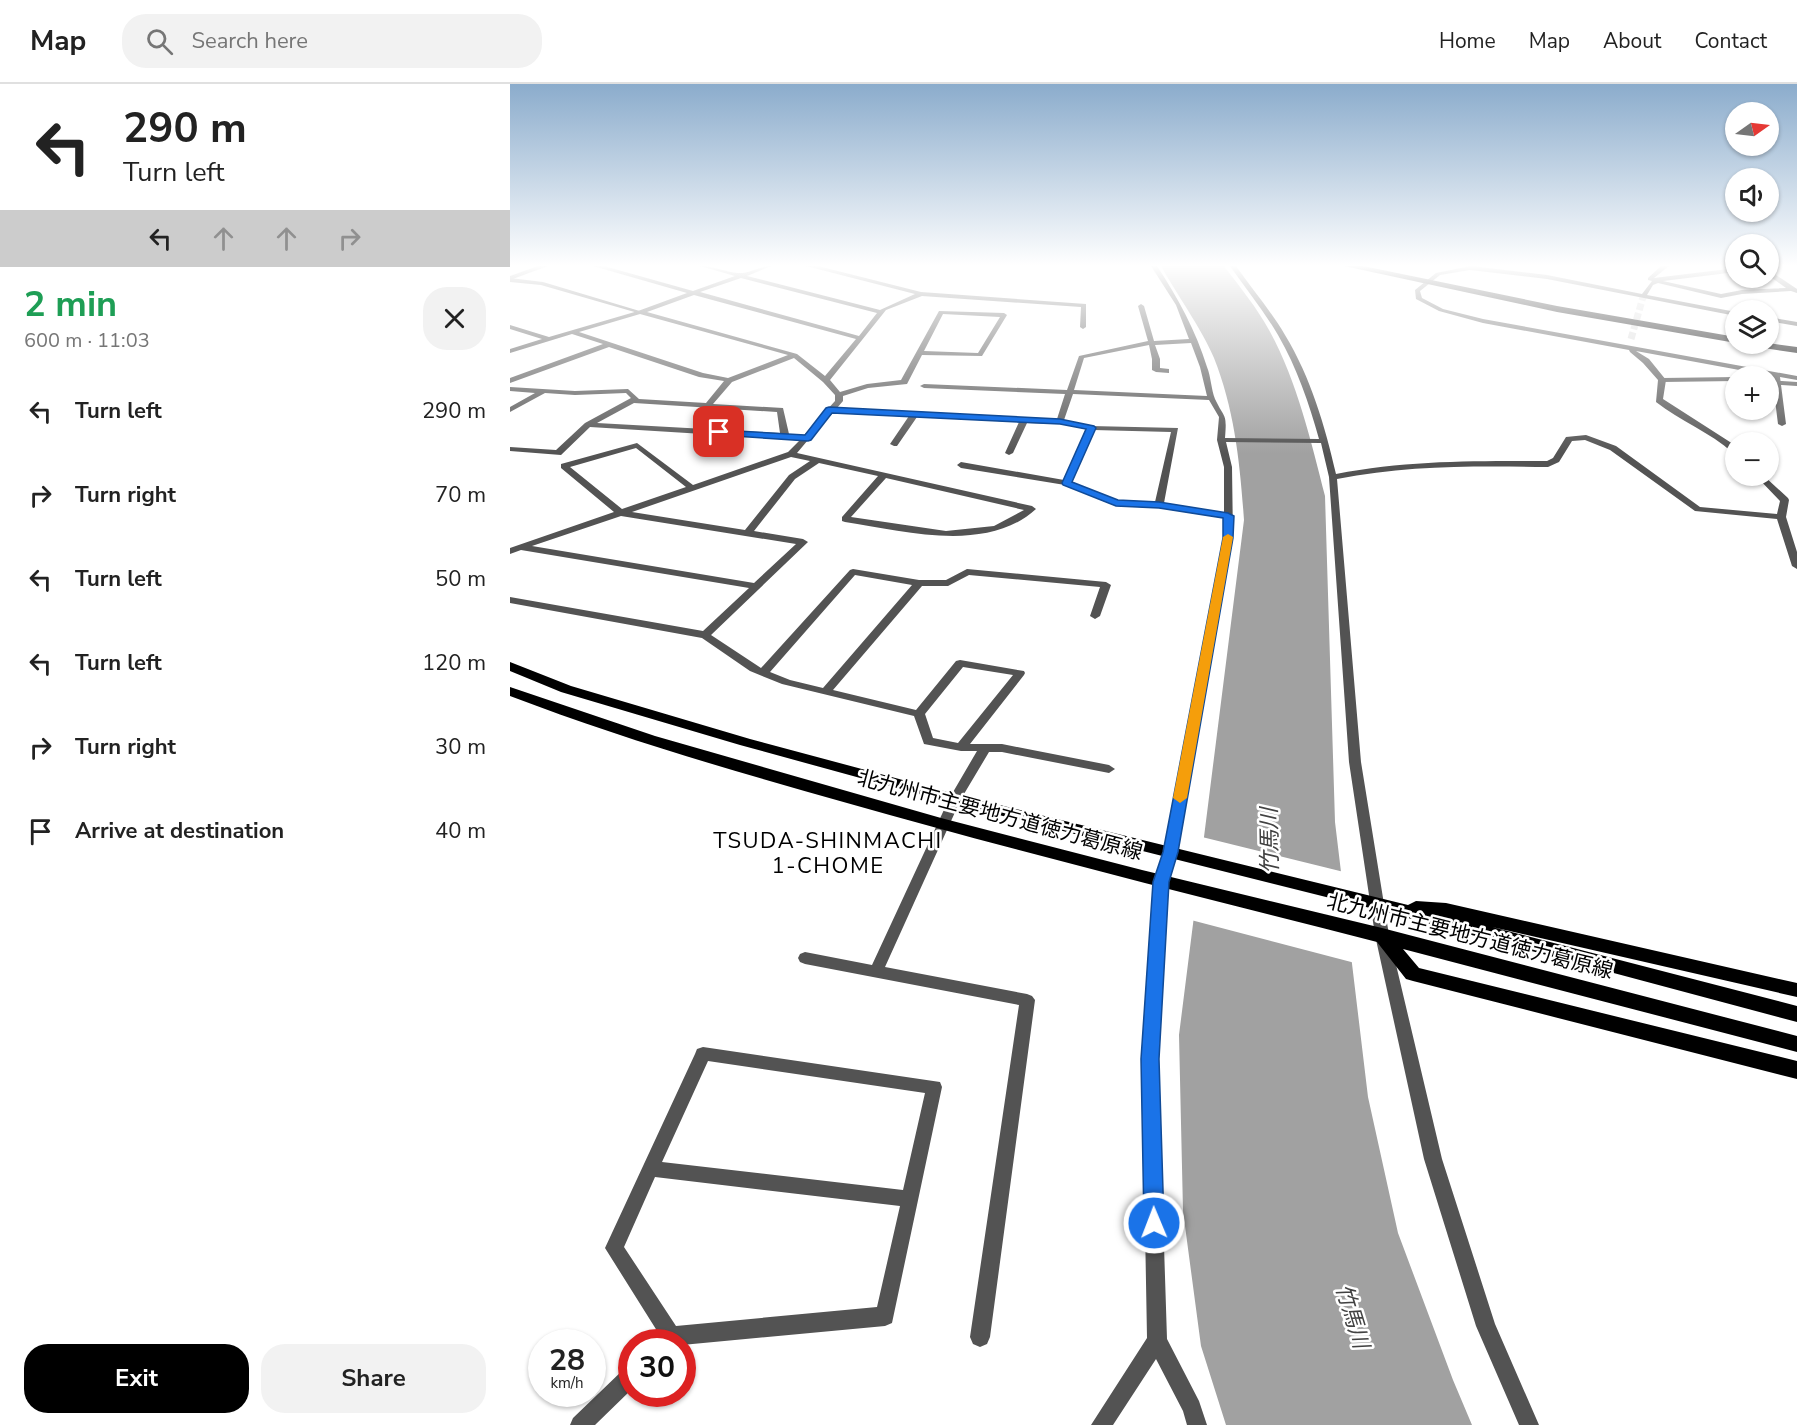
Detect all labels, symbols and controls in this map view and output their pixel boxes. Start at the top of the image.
search box [122,14,542,68]
text: Map [30,22,86,60]
icon: search [143,25,176,58]
text: Search here [191,26,308,56]
text: Home [1439,27,1496,55]
text: Map [1529,27,1570,55]
text: About [1603,27,1661,55]
text: Contact [1694,27,1767,55]
text: 290 m [123,100,247,157]
north arrow [1725,102,1779,156]
map controls [1725,102,1779,486]
icon: left [24,108,102,186]
text: Turn left [123,154,224,191]
button: sound [1725,168,1779,222]
icon: left [144,222,177,255]
icon: ahead [207,222,240,255]
icon: ahead [270,222,303,255]
icon: right [333,222,366,255]
button: search [1725,234,1779,288]
text: 2 min [24,280,117,329]
button: close [423,287,486,350]
button: layers [1725,300,1779,354]
text: 600 m · 11:03 [24,327,150,354]
button: + [1725,366,1779,420]
icon: left [24,395,57,428]
text: Turn left [75,396,162,426]
text: 290 m [422,396,486,426]
pin [693,406,744,457]
icon: arrive [702,415,735,448]
button: − [1725,432,1779,486]
icon: right [24,479,57,512]
text: Turn right [75,480,176,510]
text: 70 m [435,480,486,510]
icon: left [24,563,57,596]
text: Turn left [75,564,162,594]
text: 50 m [435,564,486,594]
icon: left [24,647,57,680]
text: Turn left [75,648,162,678]
text: 120 m [422,648,486,678]
icon: right [24,731,57,764]
text: Turn right [75,732,176,762]
text: 30 m [435,732,486,762]
street label: 北九州市主要地方道徳力葛原線 [854,763,1146,867]
water label: 竹馬川 [1254,806,1286,874]
icon: arrive [24,815,57,848]
text: Arrive at destination [75,816,284,846]
text: 40 m [435,816,486,846]
district label: TSUDA-SHINMACHI 1-CHOME [713,826,943,881]
street label: 北九州市主要地方道徳力葛原線 [1324,887,1616,985]
position arrow [1122,1191,1186,1255]
water label: 竹馬川 [1328,1280,1377,1354]
speed limit sign: 30 [618,1329,696,1407]
text: 28 [549,1340,585,1381]
button: Exit [24,1344,249,1413]
button: Share [261,1344,486,1413]
text: km/h [550,1373,584,1393]

